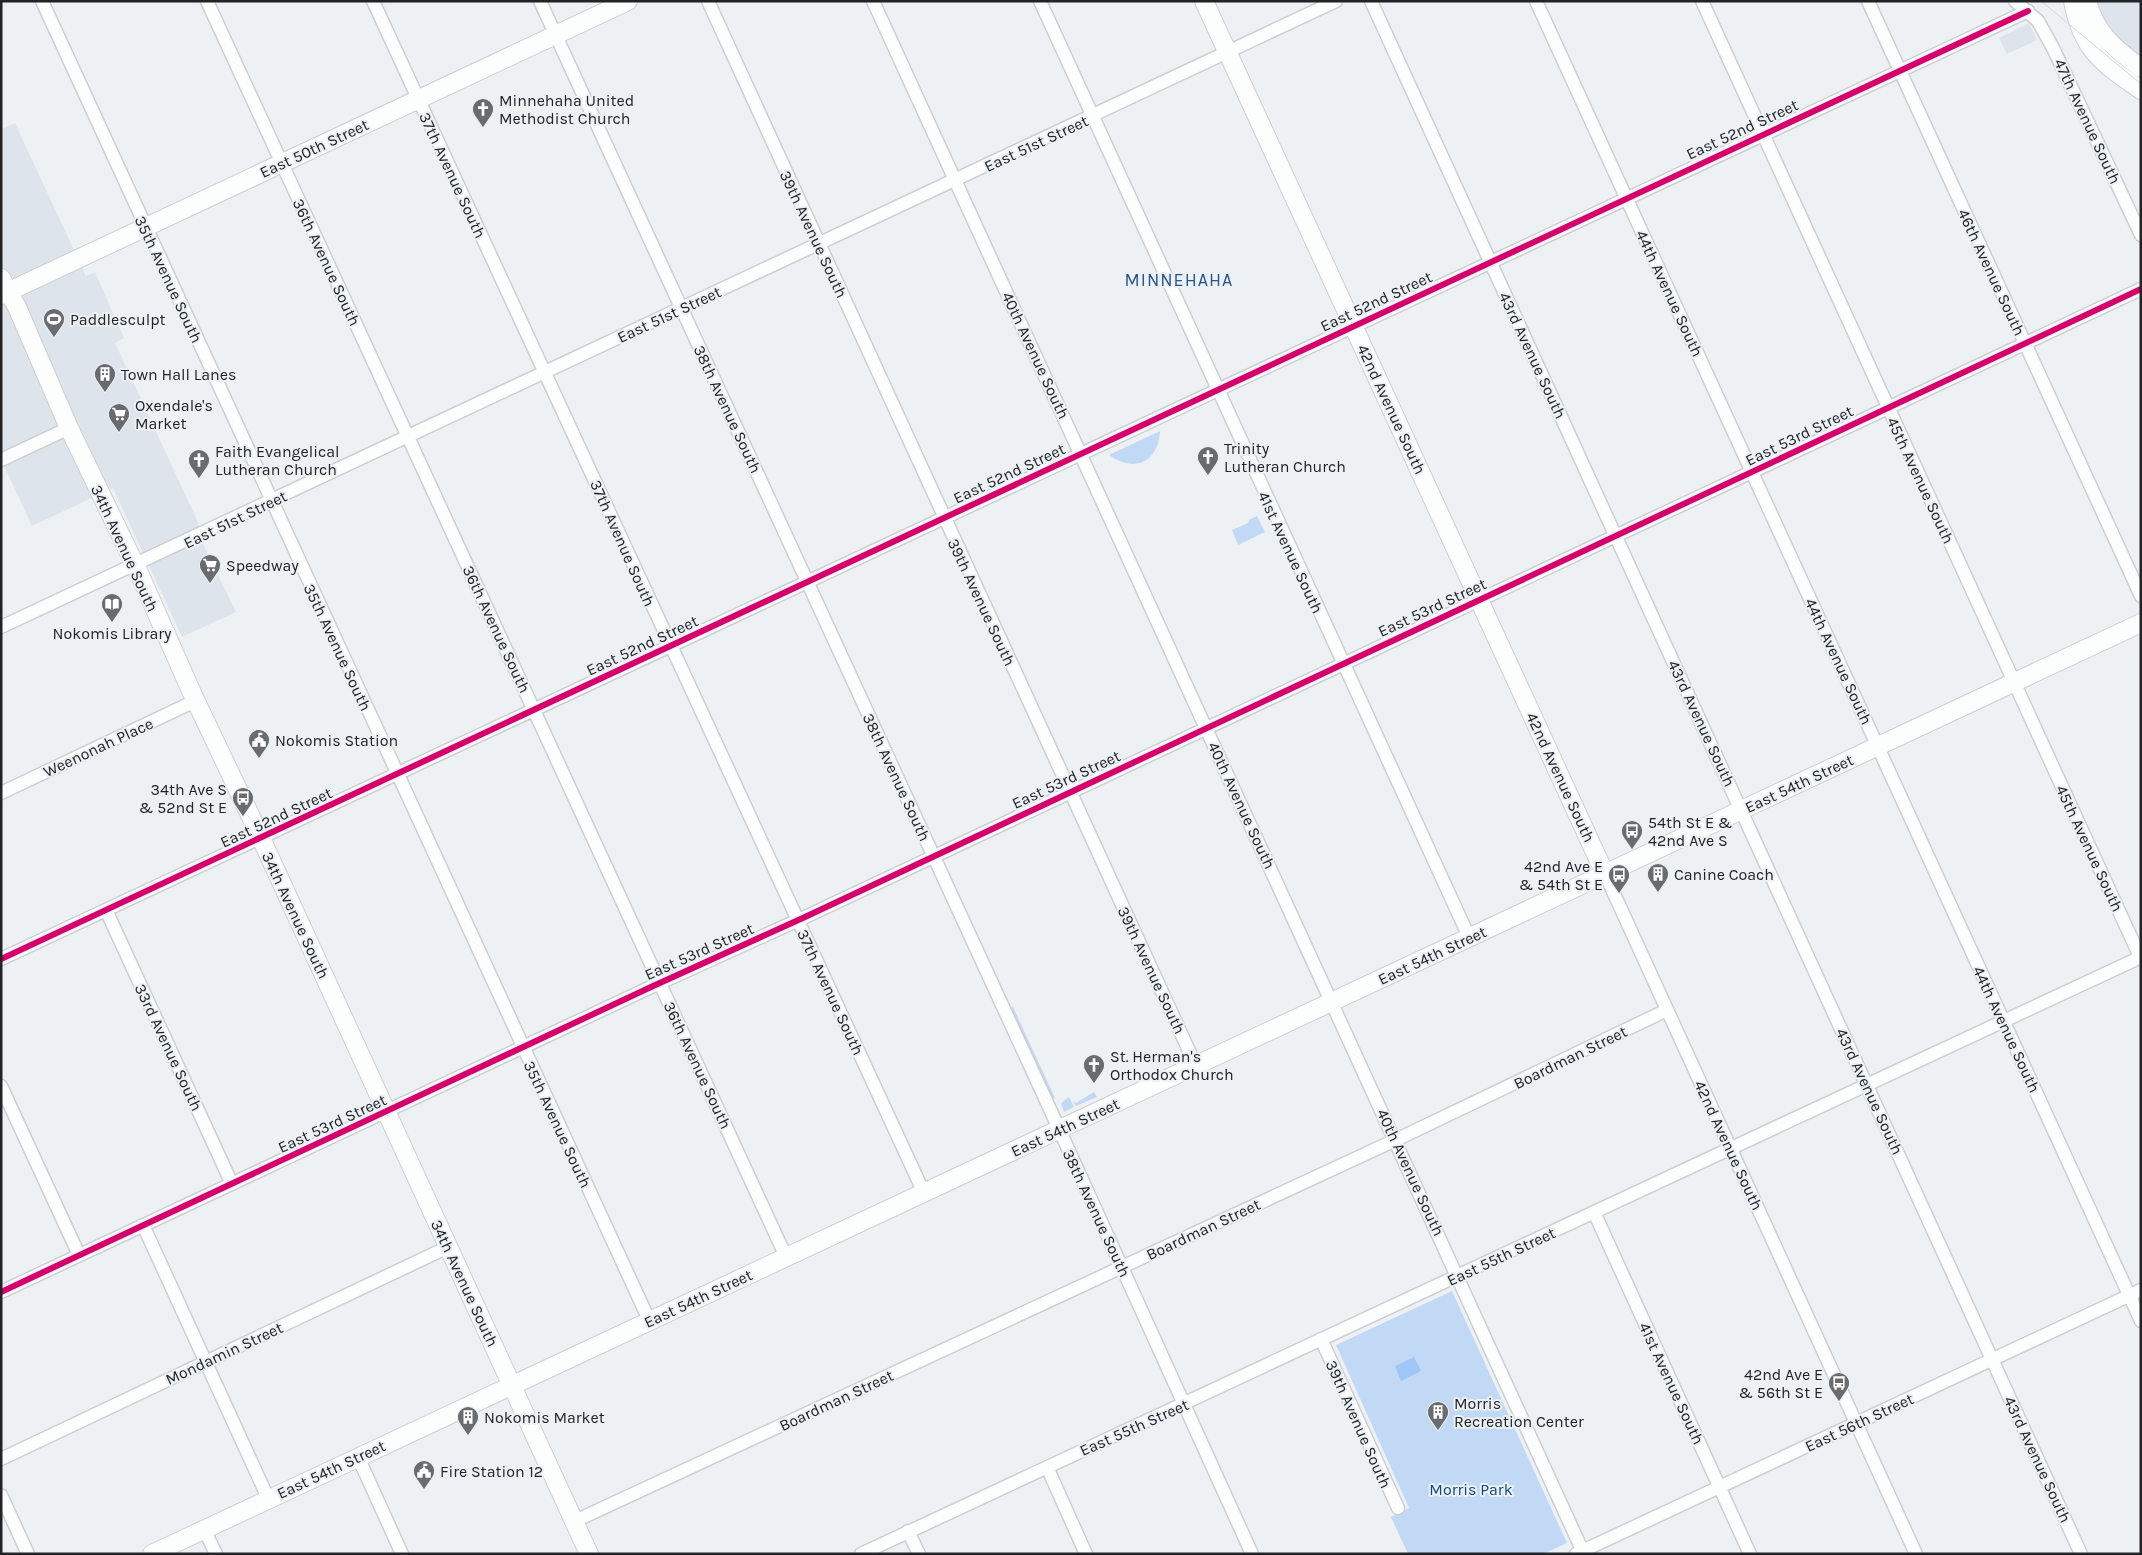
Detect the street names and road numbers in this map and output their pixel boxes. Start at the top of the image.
street label: 47th Avenue South [2050,55,2125,187]
street label: East 52nd Street [1683,95,1801,164]
street label: 37th Avenue South [415,109,490,241]
street label: East 51st Street [981,111,1091,176]
street label: East 50th Street [257,115,372,182]
street label: 39th Avenue South [776,167,851,301]
street label: 36th Avenue South [289,196,364,329]
street label: 46th Avenue South [1954,206,2029,339]
street label: 35th Avenue South [131,213,206,346]
street label: 44th Avenue South [1632,227,1707,360]
street label: East 52nd Street [1317,267,1435,336]
street label: East 51st Street [614,282,724,347]
street label: 40th Avenue South [998,289,1073,422]
street label: 43rd Avenue South [1495,289,1570,422]
street label: 42nd Avenue South [1353,341,1430,477]
street label: 38th Avenue South [690,342,766,476]
street label: East 53rd Street [1742,401,1856,470]
street label: 45th Avenue South [1883,414,1958,547]
street label: East 52nd Street [950,439,1068,508]
street label: 37th Avenue South [586,477,659,609]
street label: 34th Avenue South [87,482,162,615]
street label: East 51st Street [180,486,290,553]
street label: 41st Avenue South [1254,488,1327,616]
street label: 39th Avenue South [944,535,1019,669]
street label: 36th Avenue South [459,563,534,696]
street label: East 53rd Street [1375,574,1489,641]
street label: 35th Avenue South [300,581,375,714]
street label: 44th Avenue South [1801,595,1876,728]
street label: East 52nd Street [583,611,701,680]
street label: 43rd Avenue South [1664,657,1739,790]
street label: 42nd Avenue South [1522,709,1599,845]
street label: 38th Avenue South [859,710,935,844]
street label: Weenonah Place [40,714,156,781]
street label: 40th Avenue South [1204,739,1279,872]
street label: East 53rd Street [1009,746,1123,813]
street label: East 54th Street [1742,750,1856,817]
street label: 45th Avenue South [2052,782,2127,915]
street label: East 52nd Street [217,783,335,852]
street label: 34th Avenue South [258,849,333,982]
street label: 39th Avenue South [1114,903,1189,1037]
street label: East 53rd Street [642,919,757,984]
street label: East 54th Street [1375,922,1489,989]
street label: 37th Avenue South [793,926,868,1058]
street label: 44th Avenue South [1969,963,2044,1096]
street label: 33rd Avenue South [131,981,206,1114]
street label: 36th Avenue South [660,999,735,1132]
street label: Boardman Street [1510,1022,1630,1093]
street label: 43rd Avenue South [1832,1025,1907,1158]
street label: 35th Avenue South [520,1058,595,1191]
street label: 42nd Avenue South [1690,1077,1767,1213]
street label: East 53rd Street [275,1090,389,1157]
street label: East 54th Street [1008,1094,1122,1161]
street label: 40th Avenue South [1373,1106,1448,1239]
street label: 38th Avenue South [1059,1146,1135,1280]
street label: Boardman Street [1143,1195,1263,1264]
street label: 34th Avenue South [427,1217,502,1350]
street label: East 55th Street [1444,1223,1558,1290]
street label: East 54th Street [641,1265,755,1332]
street label: Mondamin Street [162,1318,286,1389]
street label: 41st Avenue South [1635,1319,1708,1447]
street label: 39th Avenue South [1322,1357,1395,1491]
street label: Boardman Street [776,1366,896,1435]
street label: East 56th Street [1802,1389,1917,1456]
street label: 43rd Avenue South [2000,1393,2075,1526]
street label: East 55th Street [1077,1395,1192,1460]
street label: East 54th Street [274,1436,388,1503]

